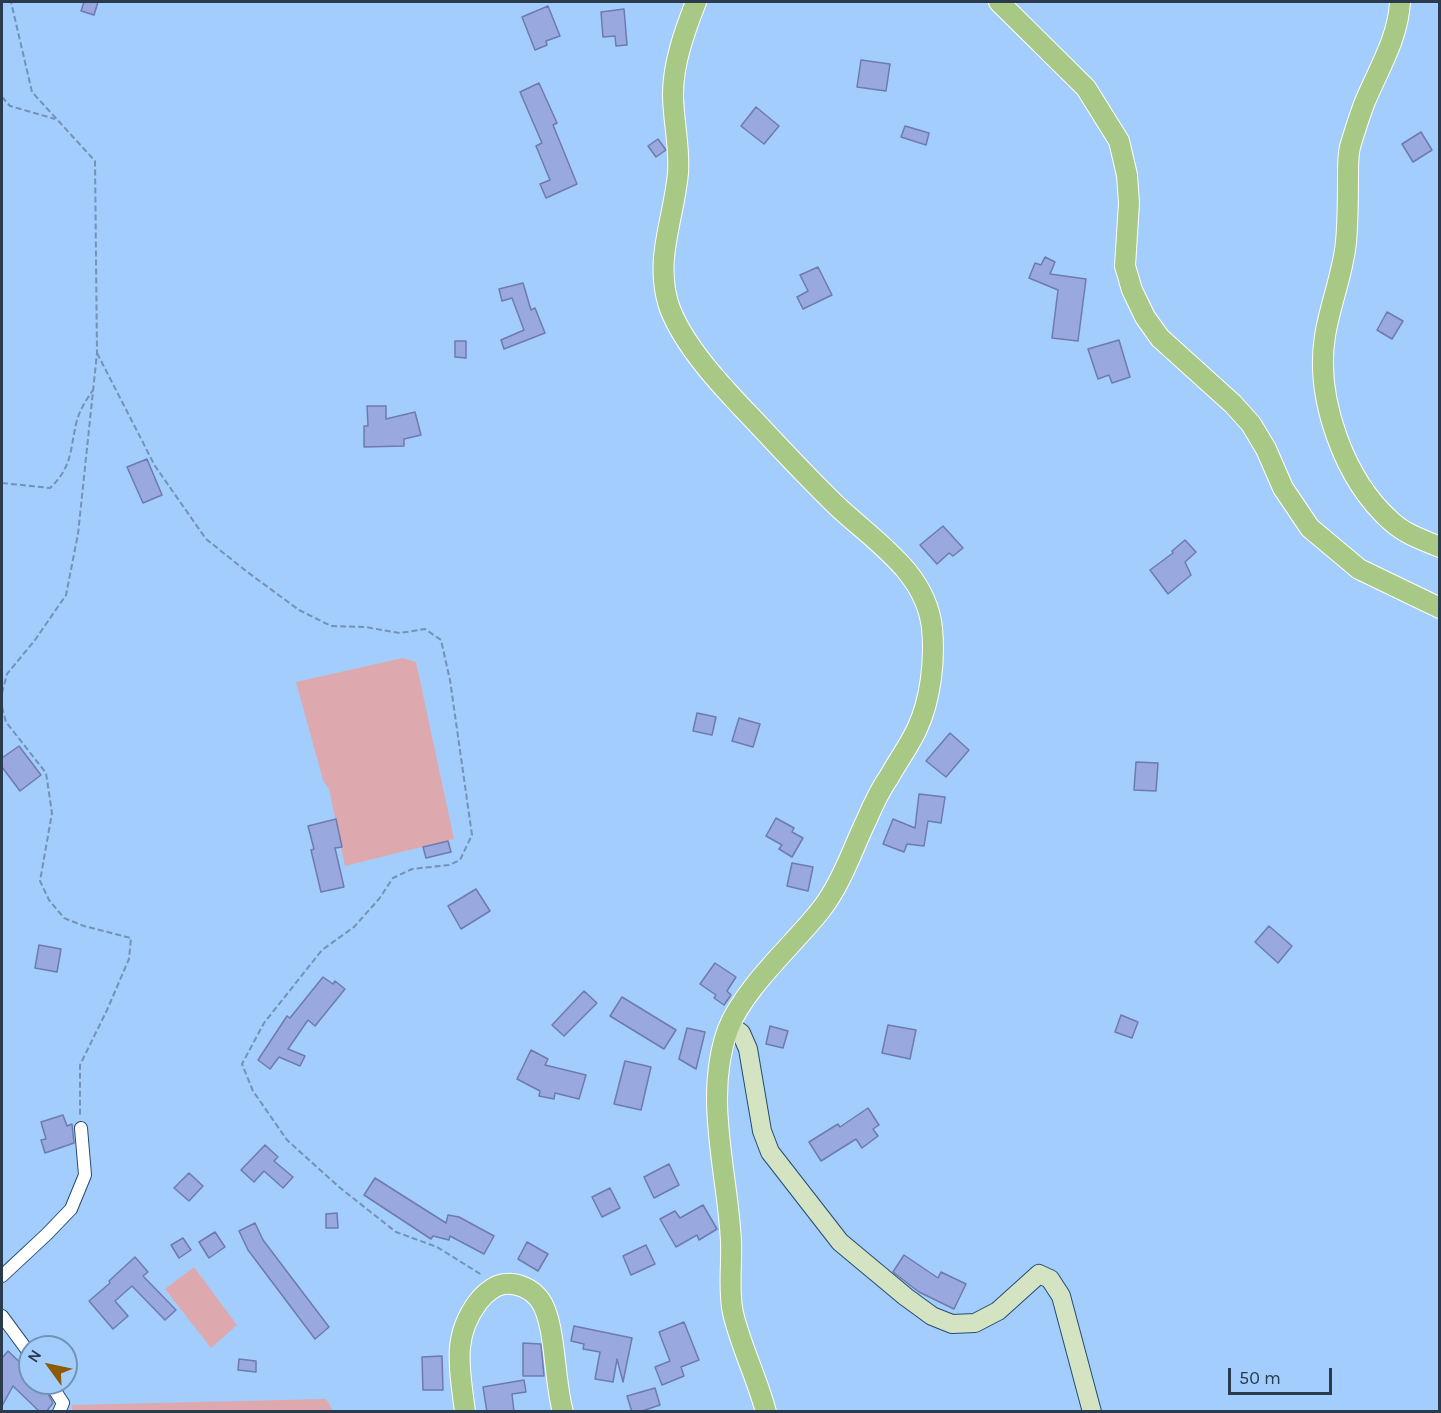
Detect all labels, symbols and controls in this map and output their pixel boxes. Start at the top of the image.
north arrow [18,1335,78,1395]
text: N [23,1346,45,1366]
scale bar [1231,1356,1334,1394]
text: 50 m [1239,1367,1281,1389]

